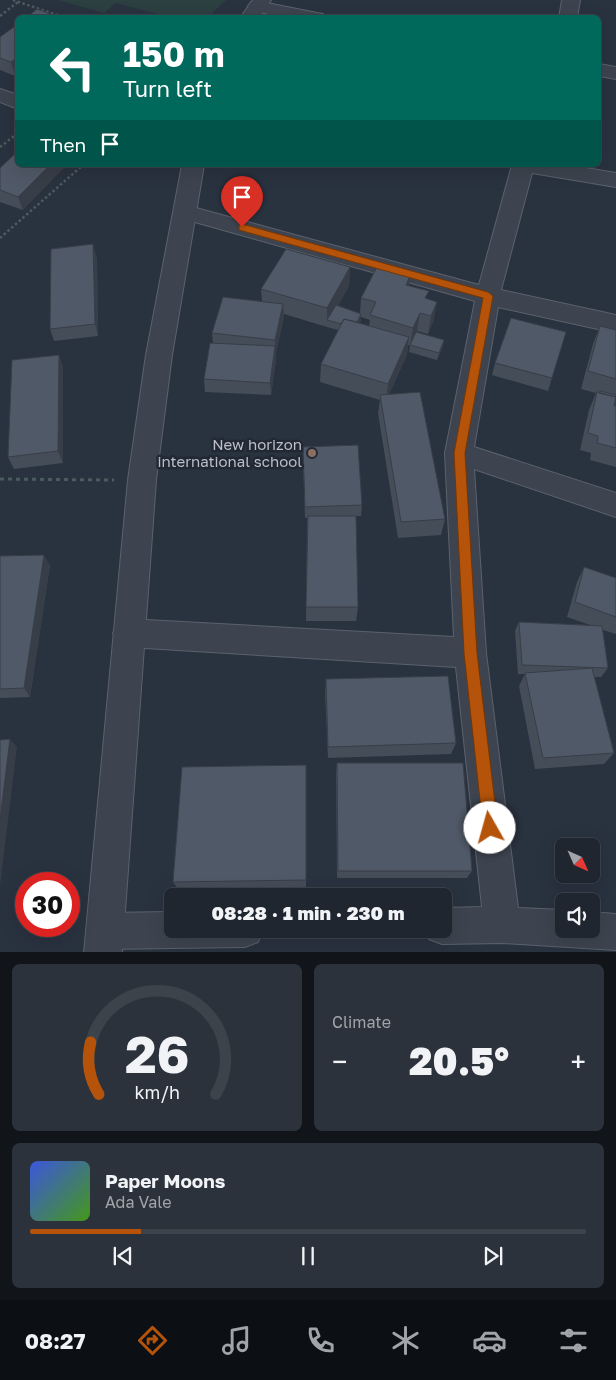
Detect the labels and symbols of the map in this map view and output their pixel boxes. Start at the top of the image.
pin [221,176,263,227]
place label: New horizon international school [157,435,302,470]
marker: New horizon international school [306,447,318,459]
position arrow [463,801,515,853]
north arrow [555,838,600,882]
speed limit sign: 30 [15,872,80,937]

